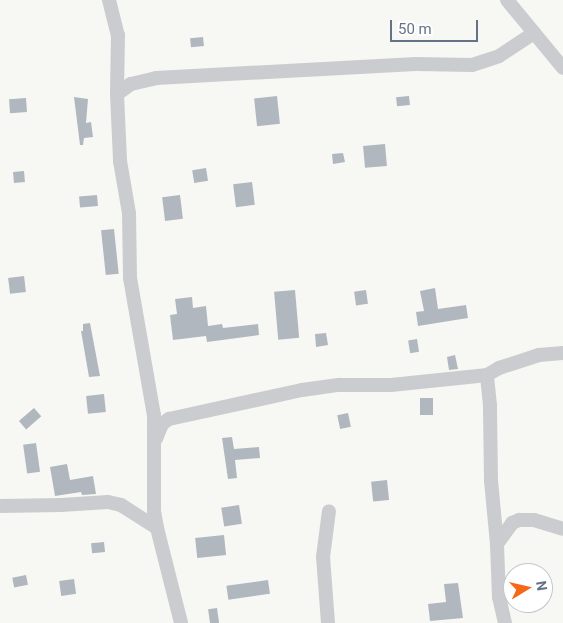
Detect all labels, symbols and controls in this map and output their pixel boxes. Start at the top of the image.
scale bar [393,10,480,42]
text: 50 m [398,20,432,38]
north arrow [503,563,553,613]
text: N [533,580,551,592]

